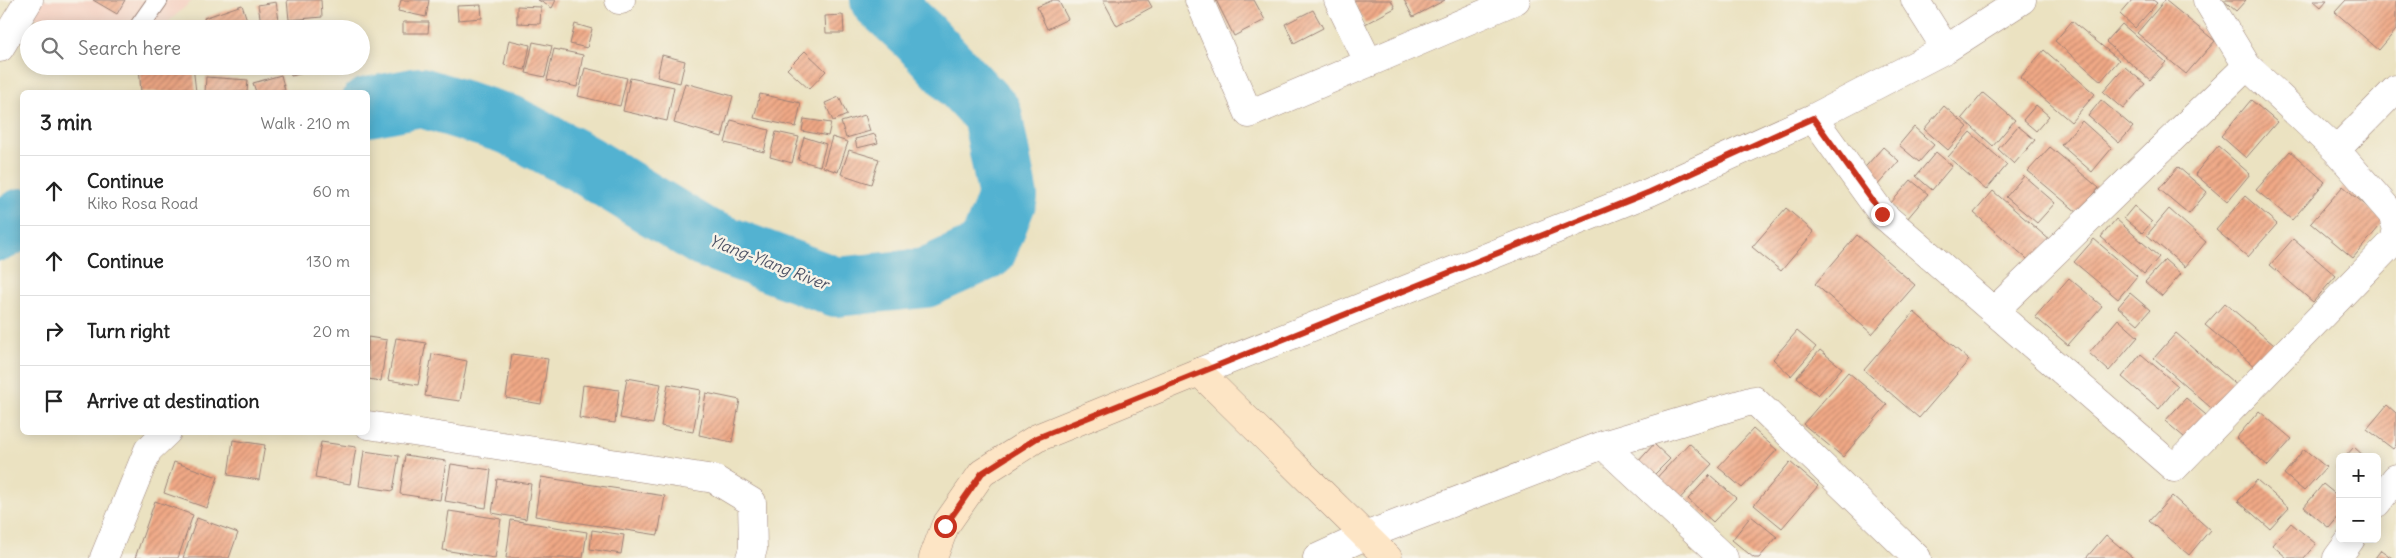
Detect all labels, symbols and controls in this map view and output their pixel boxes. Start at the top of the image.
search box [20,20,370,75]
icon: search [38,34,66,62]
text: Search here [78,36,181,60]
text: 3 min [40,109,92,136]
text: Walk · 210 m [260,113,350,133]
text: Continue [87,169,164,193]
icon: ahead [40,177,68,205]
text: 60 m [312,181,350,201]
text: Kiko Rosa Road [87,193,198,213]
route end [1871,203,1894,226]
water label: Ylang-Ylang River [707,230,834,295]
icon: ahead [40,247,68,275]
text: Continue [87,249,164,273]
text: 130 m [306,251,350,271]
icon: right [40,317,68,345]
text: Turn right [87,319,170,343]
text: 20 m [313,321,350,341]
icon: arrive [40,387,68,415]
text: Arrive at destination [87,389,260,413]
map controls [2336,453,2381,543]
button: + [2336,453,2381,498]
button: − [2336,498,2381,543]
route start [934,515,957,538]

